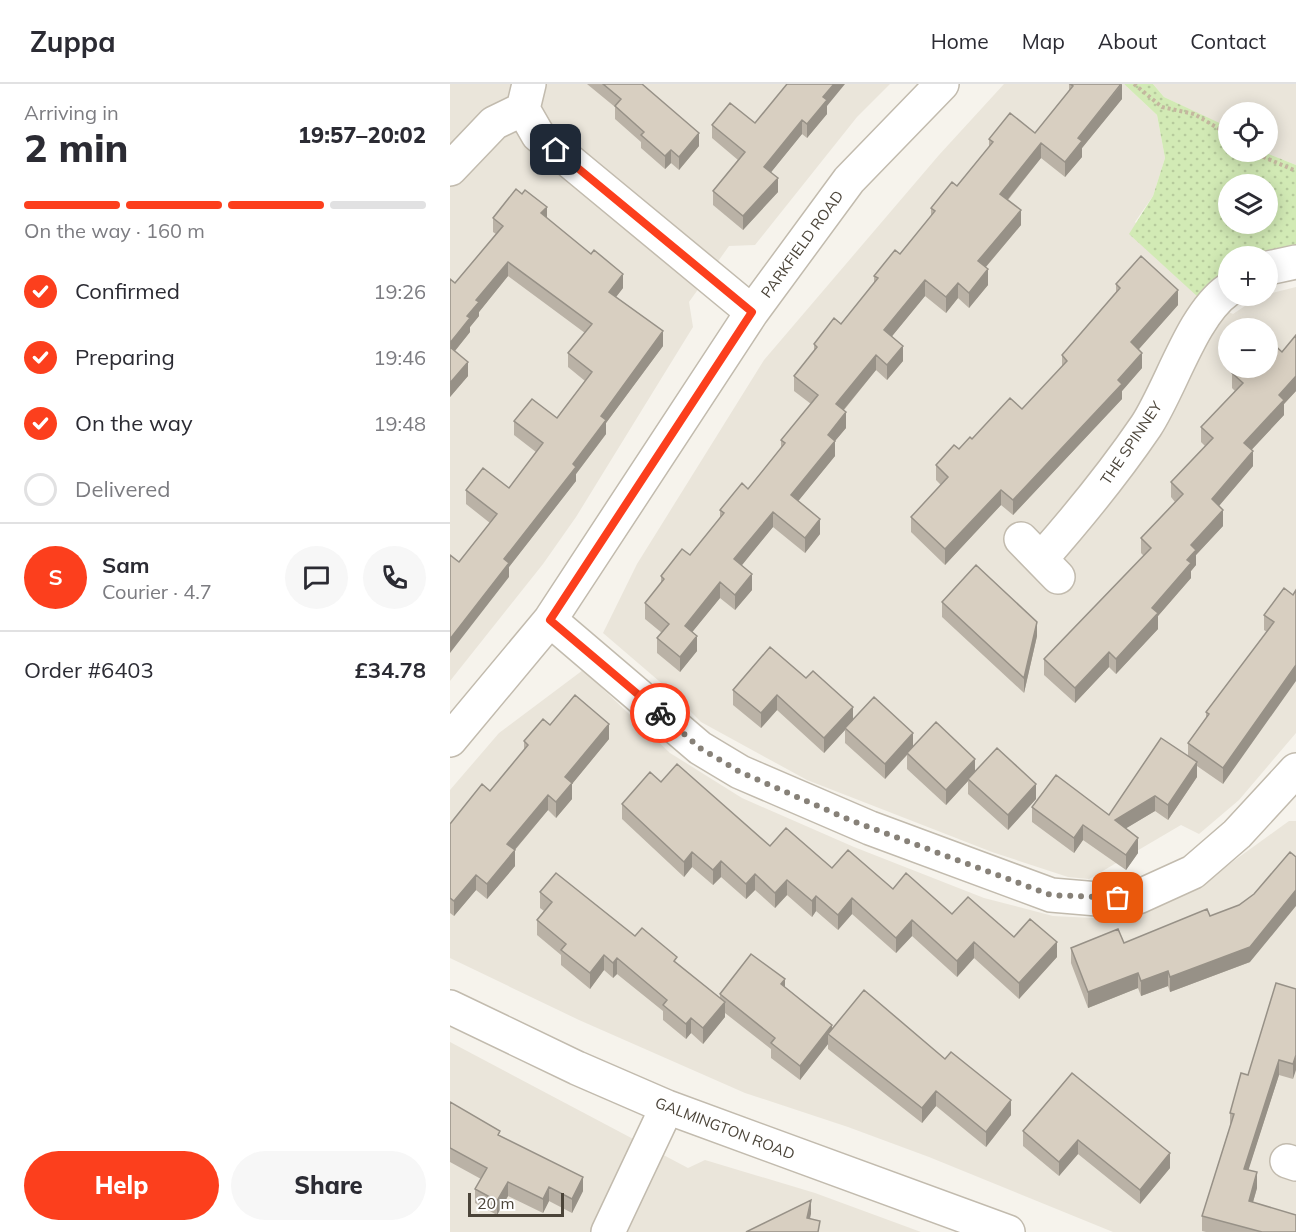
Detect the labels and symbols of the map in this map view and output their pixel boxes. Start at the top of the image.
pin [530,124,581,175]
street label: PARKFIELD ROAD [757,187,847,301]
street label: THE SPINNEY [1096,397,1166,488]
courier [630,683,690,743]
pin [1092,872,1143,923]
street label: GALMINGTON ROAD [653,1093,797,1163]
scale bar [468,1190,564,1218]

